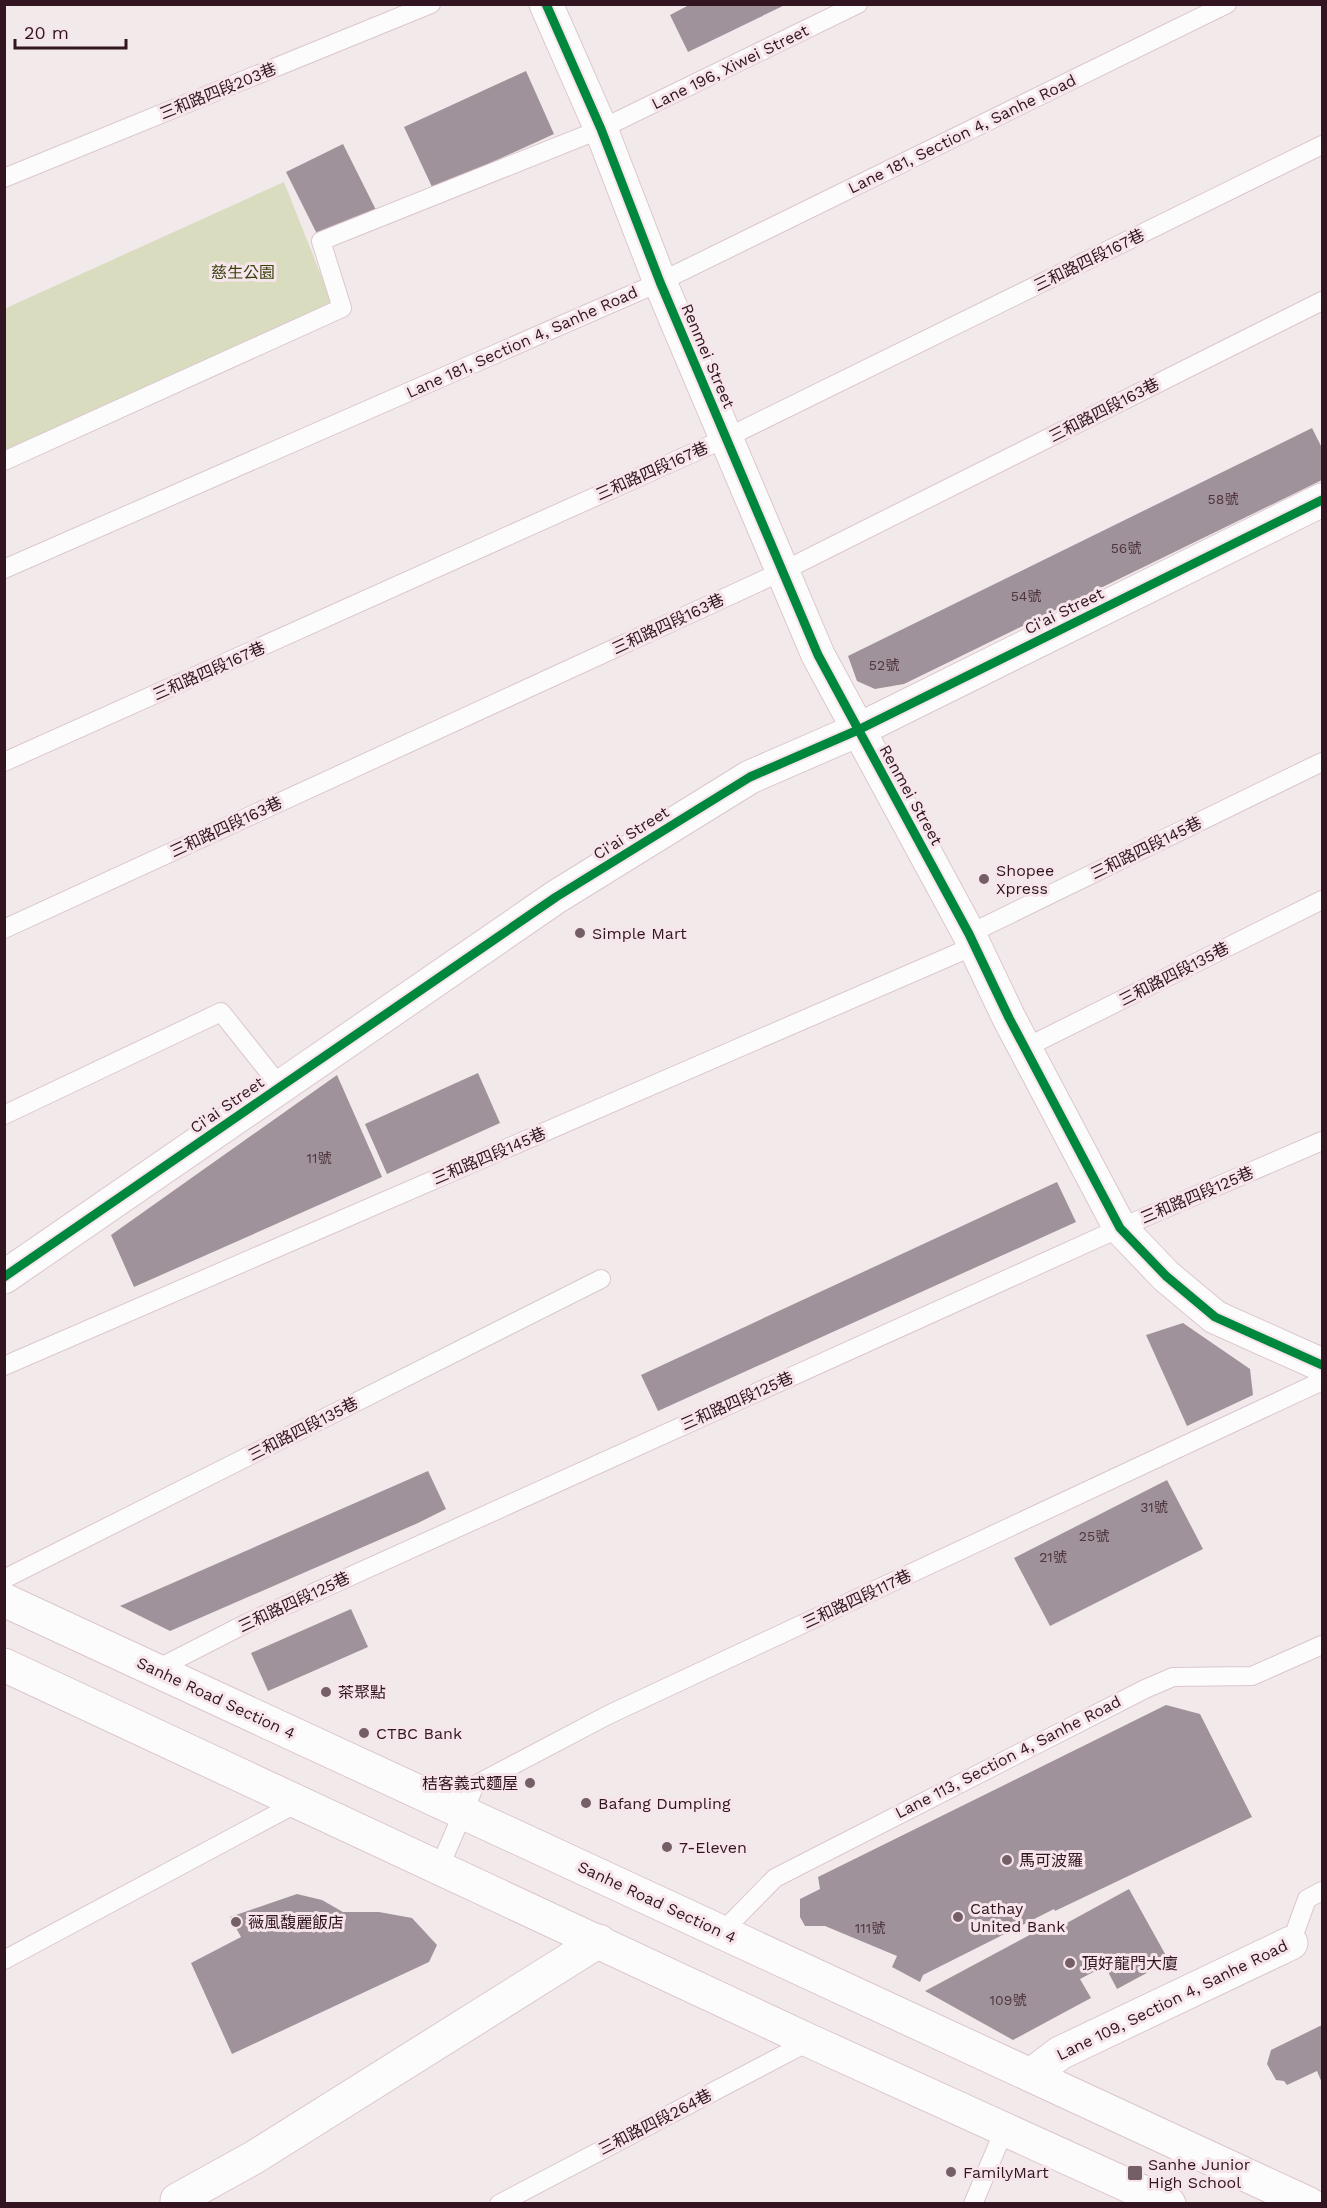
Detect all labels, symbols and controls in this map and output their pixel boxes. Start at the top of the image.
scale bar [15,12,126,50]
street label: Lane 196, Xiwei Street [648,21,812,113]
text: 20 m [24,22,69,43]
street label: 三和路四段203巷 [157,59,279,123]
street label: Lane 181, Section 4, Sanhe Road [845,70,1079,198]
street label: 三和路四段167巷 [1031,225,1147,295]
park label: 慈生公園 [211,263,275,282]
street label: Lane 181, Section 4, Sanhe Road [403,282,641,402]
street label: Renmei Street [677,301,739,411]
street label: 三和路四段163巷 [1046,374,1162,446]
street label: 三和路四段167巷 [593,438,711,504]
house number: 58號 [1208,491,1238,507]
house number: 56號 [1111,540,1141,556]
street label: Ci'ai Street [1021,584,1107,638]
house number: 54號 [1011,588,1041,604]
street label: 三和路四段163巷 [609,590,727,658]
street label: 三和路四段167巷 [150,638,268,704]
house number: 52號 [869,657,899,673]
street label: Renmei Street [876,741,947,849]
street label: 三和路四段163巷 [167,793,285,861]
street label: Ci'ai Street [590,802,673,864]
street label: 三和路四段145巷 [1087,813,1205,883]
place label: Shopee Xpress [996,861,1054,898]
marker: Shopee Xpress [977,872,991,886]
place label: Simple Mart [592,924,687,943]
marker: Simple Mart [573,926,587,940]
street label: 三和路四段135巷 [1116,938,1232,1010]
street label: Ci'ai Street [186,1072,268,1137]
street label: 三和路四段145巷 [429,1124,549,1188]
house number: 11號 [307,1150,331,1166]
street label: 三和路四段125巷 [1138,1163,1256,1227]
street label: 三和路四段125巷 [678,1368,796,1434]
street label: 三和路四段135巷 [245,1393,361,1465]
house number: 31號 [1140,1499,1168,1515]
house number: 25號 [1079,1528,1109,1544]
house number: 21號 [1039,1549,1067,1565]
street label: 三和路四段117巷 [800,1566,914,1632]
street label: 三和路四段125巷 [235,1568,353,1636]
street label: Sanhe Road Section 4 [134,1653,298,1743]
place label: 茶聚點 [338,1683,386,1702]
marker: 茶聚點 [319,1685,333,1699]
street label: Lane 113, Section 4, Sanhe Road [892,1692,1124,1822]
place label: CTBC Bank [376,1724,462,1743]
marker: CTBC Bank [357,1726,371,1740]
place label: 桔客義式麵屋 [422,1774,518,1793]
marker: 桔客義式麵屋 [523,1776,537,1790]
place label: Bafang Dumpling [598,1794,731,1813]
marker: Bafang Dumpling [579,1796,593,1810]
place label: 7-Eleven [679,1838,747,1857]
marker: 7-Eleven [660,1840,674,1854]
place label: 馬可波羅 [1019,1851,1083,1870]
marker: 馬可波羅 [1000,1853,1014,1867]
street label: Sanhe Road Section 4 [575,1857,739,1947]
place label: Cathay United Bank [970,1899,1065,1936]
marker: Cathay United Bank [951,1910,965,1924]
place label: 薇風馥麗飯店 [248,1913,344,1932]
marker: 薇風馥麗飯店 [229,1915,243,1929]
house number: 111號 [855,1920,885,1936]
street label: Lane 109, Section 4, Sanhe Road [1053,1936,1291,2064]
place label: 頂好龍門大廈 [1082,1954,1178,1973]
marker: 頂好龍門大廈 [1063,1956,1077,1970]
house number: 109號 [990,1992,1026,2008]
street label: 三和路四段264巷 [595,2085,715,2159]
place label: Sanhe Junior High School [1148,2155,1251,2192]
place label: FamilyMart [963,2163,1049,2182]
marker: Sanhe Junior High School [1126,2164,1144,2182]
marker: FamilyMart [944,2165,958,2179]

